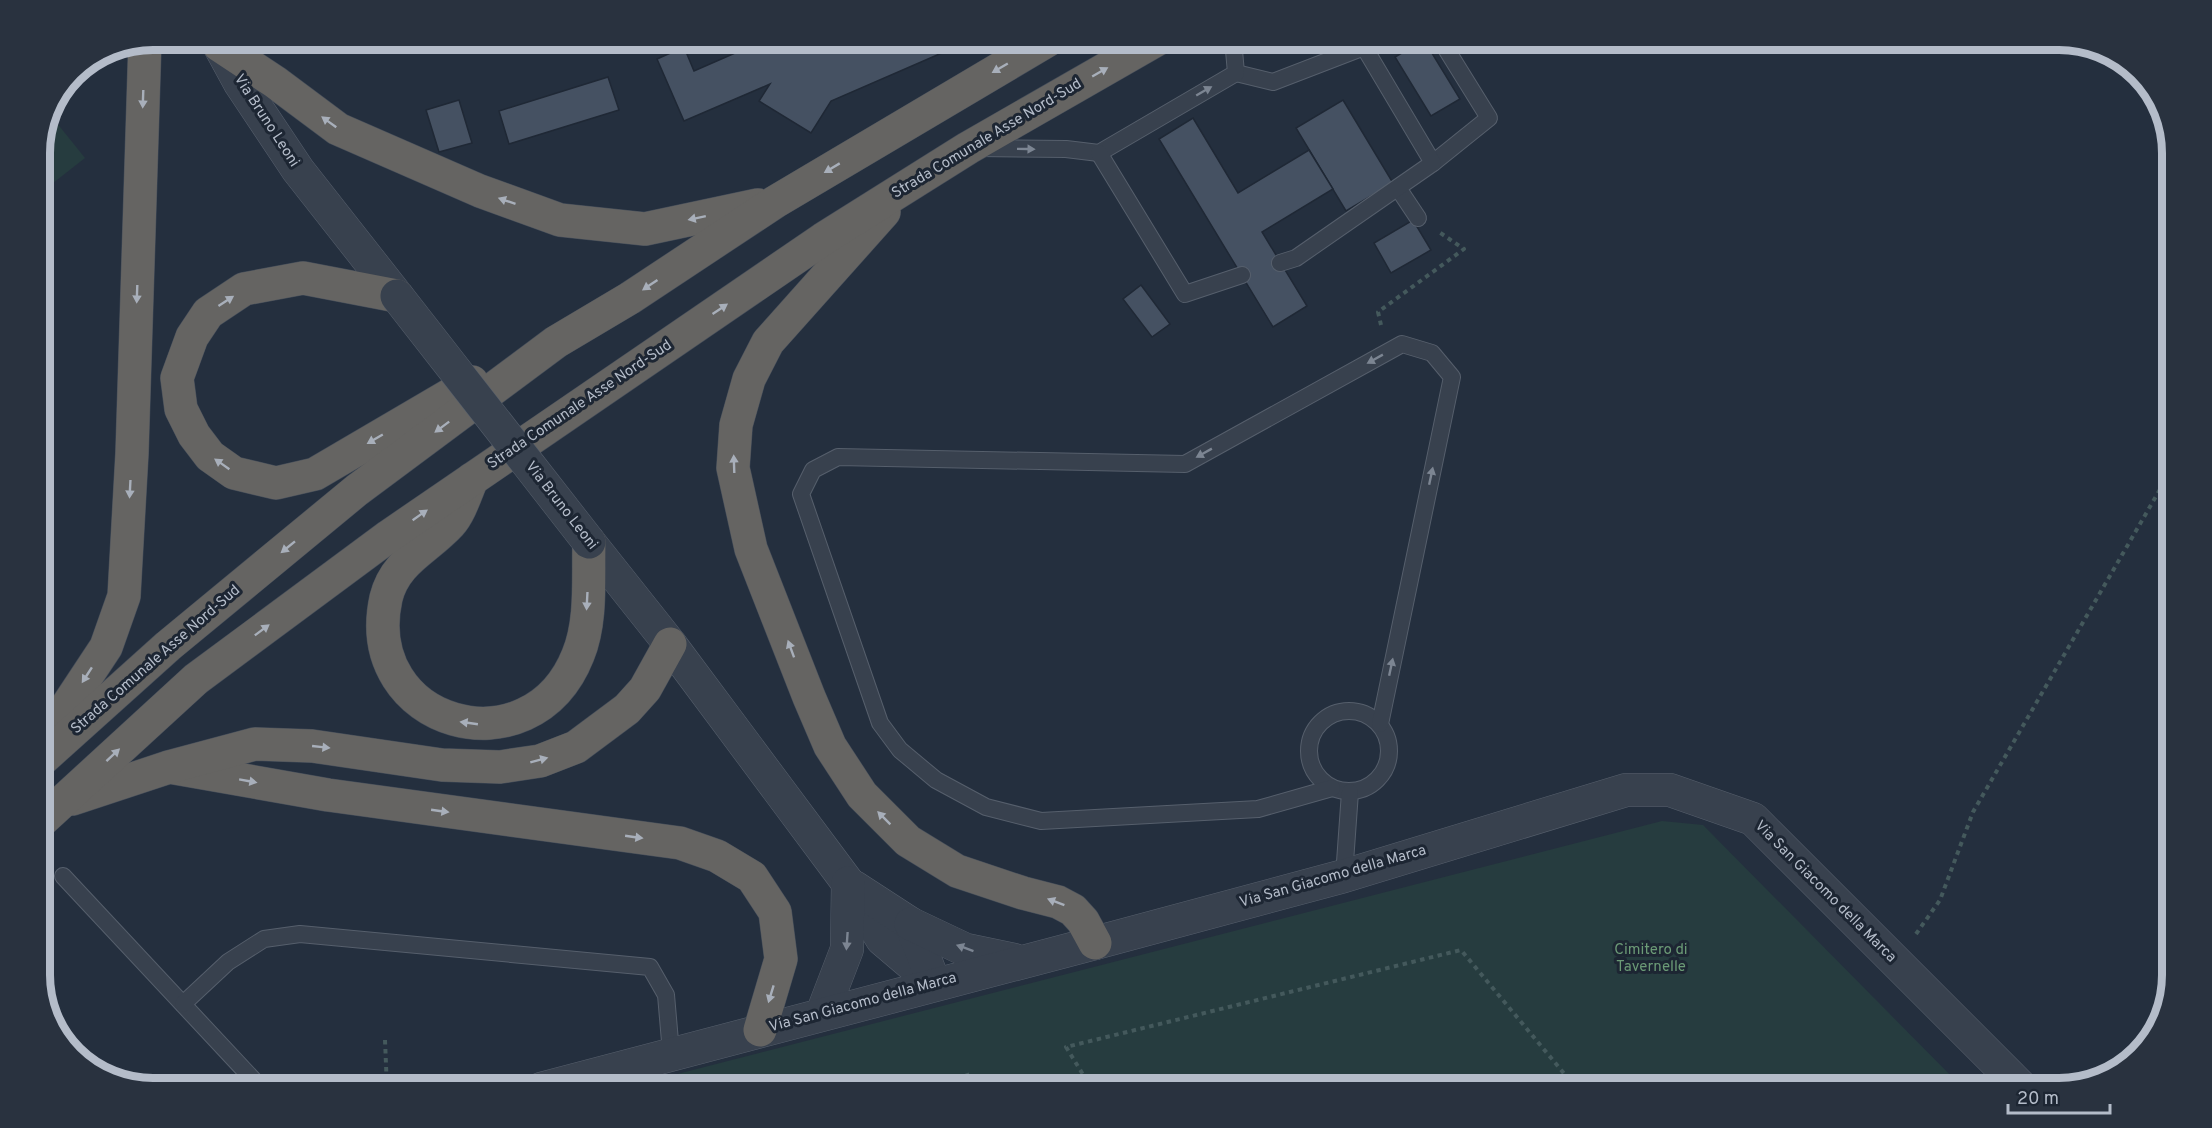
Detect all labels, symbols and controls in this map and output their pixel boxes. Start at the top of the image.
one-way arrow [992,63,1008,74]
one-way arrow [1092,67,1109,77]
street label: Via Bruno Leoni [229,71,303,171]
street label: Strada Comunale Asse Nord-Sud [889,75,1085,203]
one-way arrow [1196,86,1212,97]
one-way arrow [138,89,147,108]
one-way arrow [321,116,337,128]
one-way arrow [1017,144,1036,154]
one-way arrow [824,162,840,173]
one-way arrow [497,195,515,205]
one-way arrow [687,214,706,223]
one-way arrow [642,279,658,290]
one-way arrow [132,284,142,303]
one-way arrow [218,296,234,307]
one-way arrow [712,303,728,315]
street label: Strada Comunale Asse Nord-Sud [484,336,676,474]
one-way arrow [1366,354,1383,364]
one-way arrow [434,421,450,433]
one-way arrow [367,433,383,444]
one-way arrow [1195,448,1212,458]
one-way arrow [729,454,739,473]
one-way arrow [214,458,230,470]
street label: Via Bruno Leoni [521,458,601,554]
one-way arrow [1427,467,1436,486]
one-way arrow [126,479,135,498]
one-way arrow [411,509,427,521]
one-way arrow [281,540,296,553]
street label: Strada Comunale Asse Nord-Sud [67,581,245,739]
one-way arrow [583,591,592,610]
one-way arrow [254,624,270,636]
one-way arrow [786,640,796,658]
one-way arrow [1387,658,1397,676]
one-way arrow [82,667,93,683]
one-way arrow [459,718,478,727]
one-way arrow [312,743,331,752]
one-way arrow [105,749,120,762]
one-way arrow [530,755,548,764]
one-way arrow [238,777,257,786]
one-way arrow [431,806,450,815]
one-way arrow [878,811,892,825]
street label: Via San Giacomo della Marca [1750,817,1900,967]
one-way arrow [624,832,643,842]
street label: Via San Giacomo della Marca [1238,841,1428,913]
one-way arrow [1047,897,1065,907]
one-way arrow [842,932,852,951]
park label: Cimitero di Tavernelle [1614,941,1688,977]
one-way arrow [956,943,974,953]
street label: Via San Giacomo della Marca [767,969,959,1037]
one-way arrow [766,986,775,1004]
scale bar [2008,1077,2110,1115]
text: 20 m [2017,1088,2059,1111]

